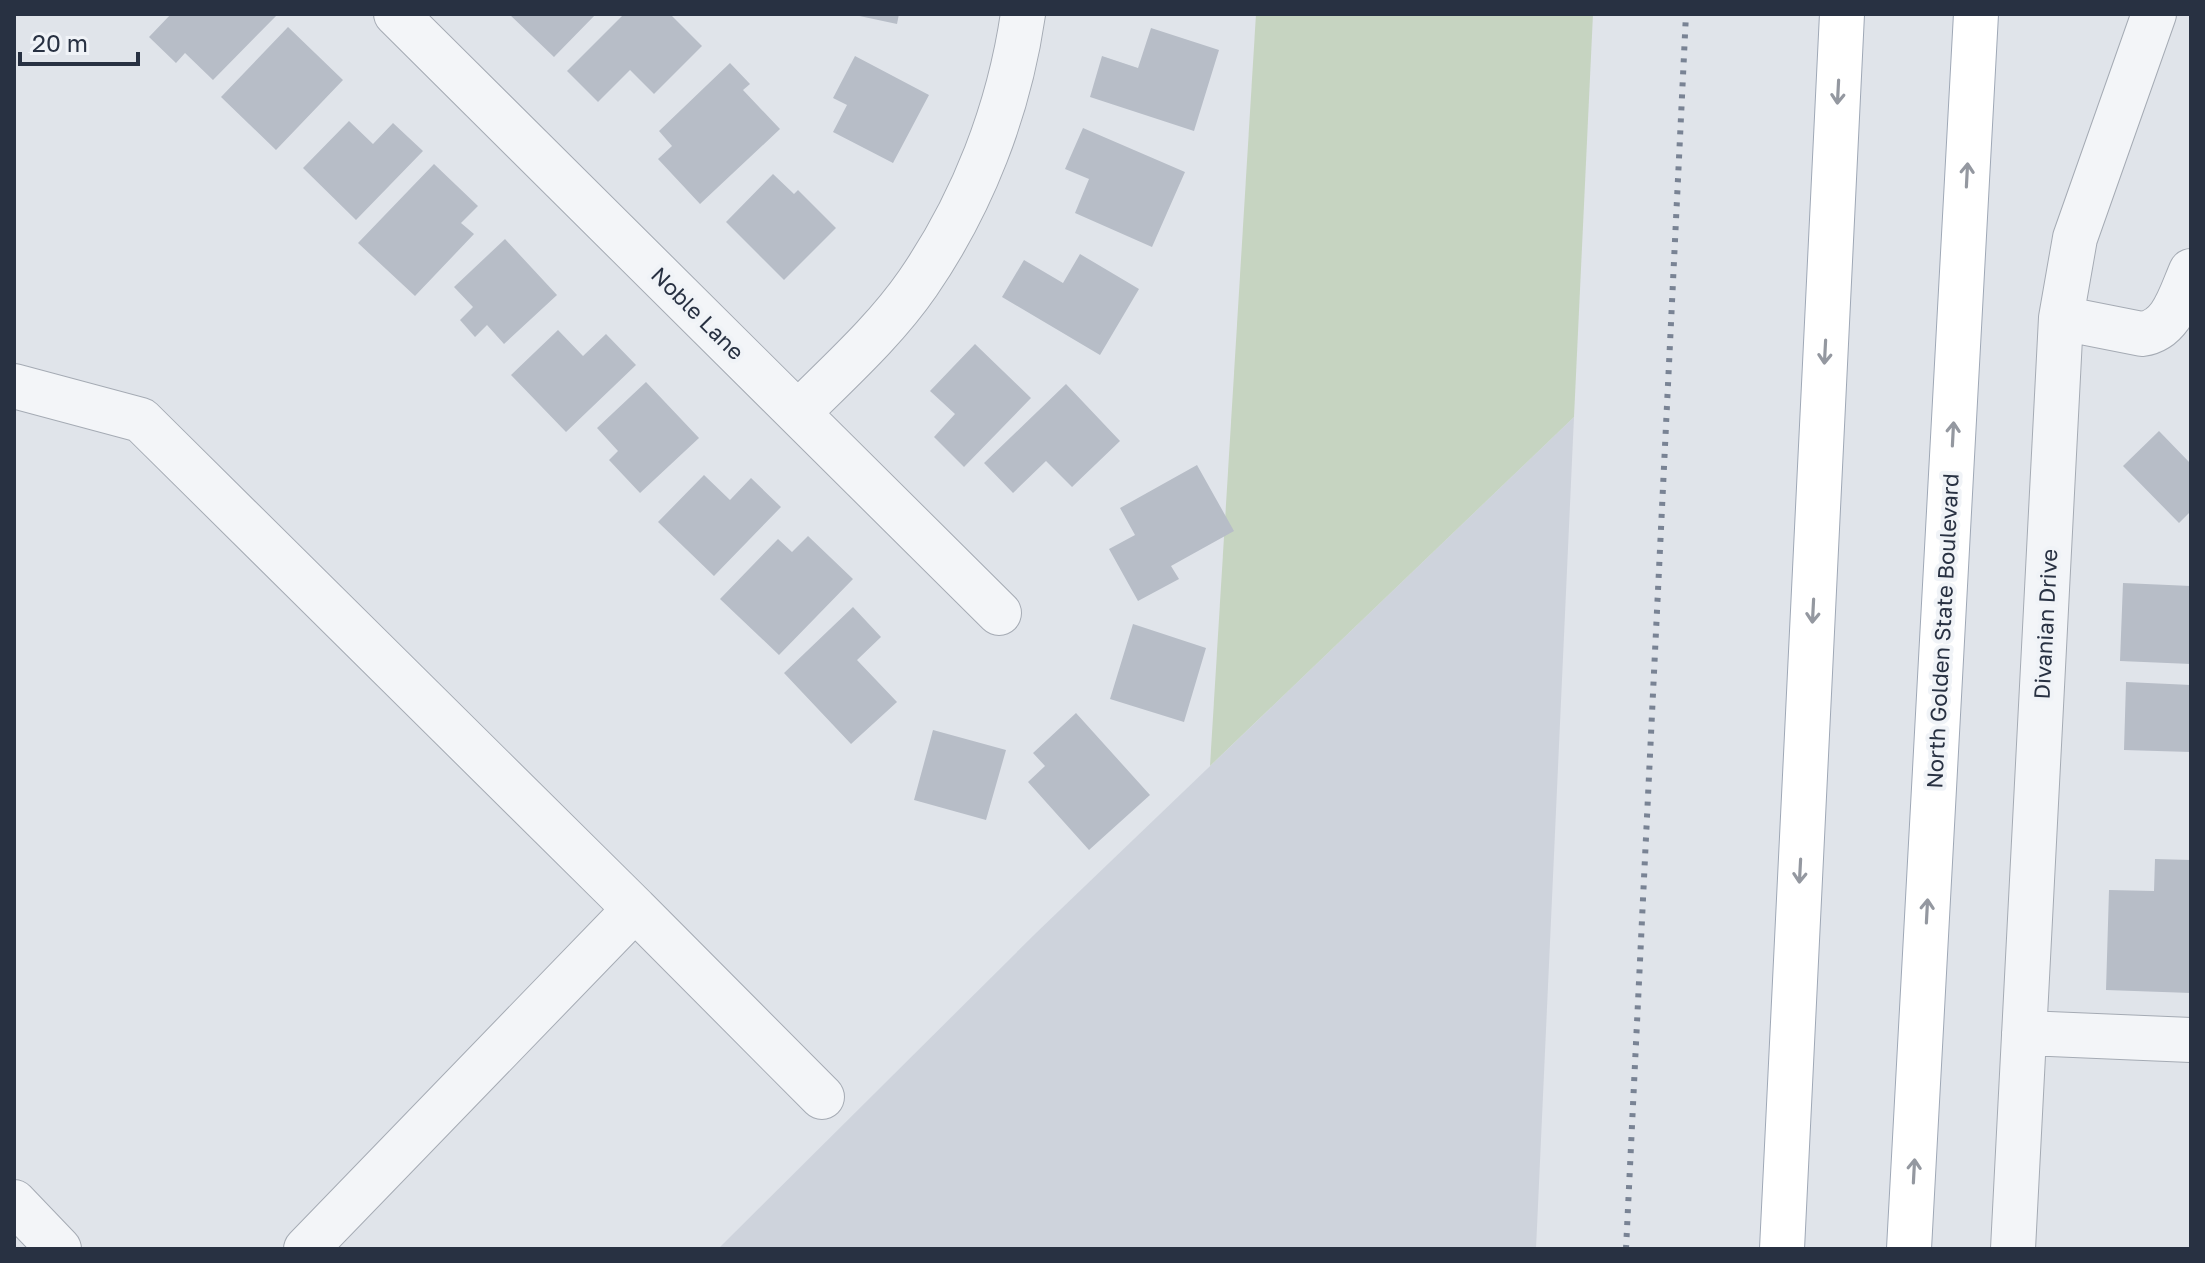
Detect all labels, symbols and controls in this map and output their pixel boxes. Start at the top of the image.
scale bar [20,16,138,66]
text: 20 m [32,28,88,57]
one-way arrow [1830,78,1845,105]
one-way arrow [1960,162,1975,189]
street label: Noble Lane [646,261,750,365]
one-way arrow [1817,338,1832,365]
one-way arrow [1946,421,1961,448]
street label: North Golden State Boulevard [1920,473,1964,789]
street label: Divanian Drive [2028,548,2062,700]
one-way arrow [1805,597,1820,624]
one-way arrow [1792,857,1807,884]
one-way arrow [1920,898,1935,925]
one-way arrow [1906,1158,1921,1185]

